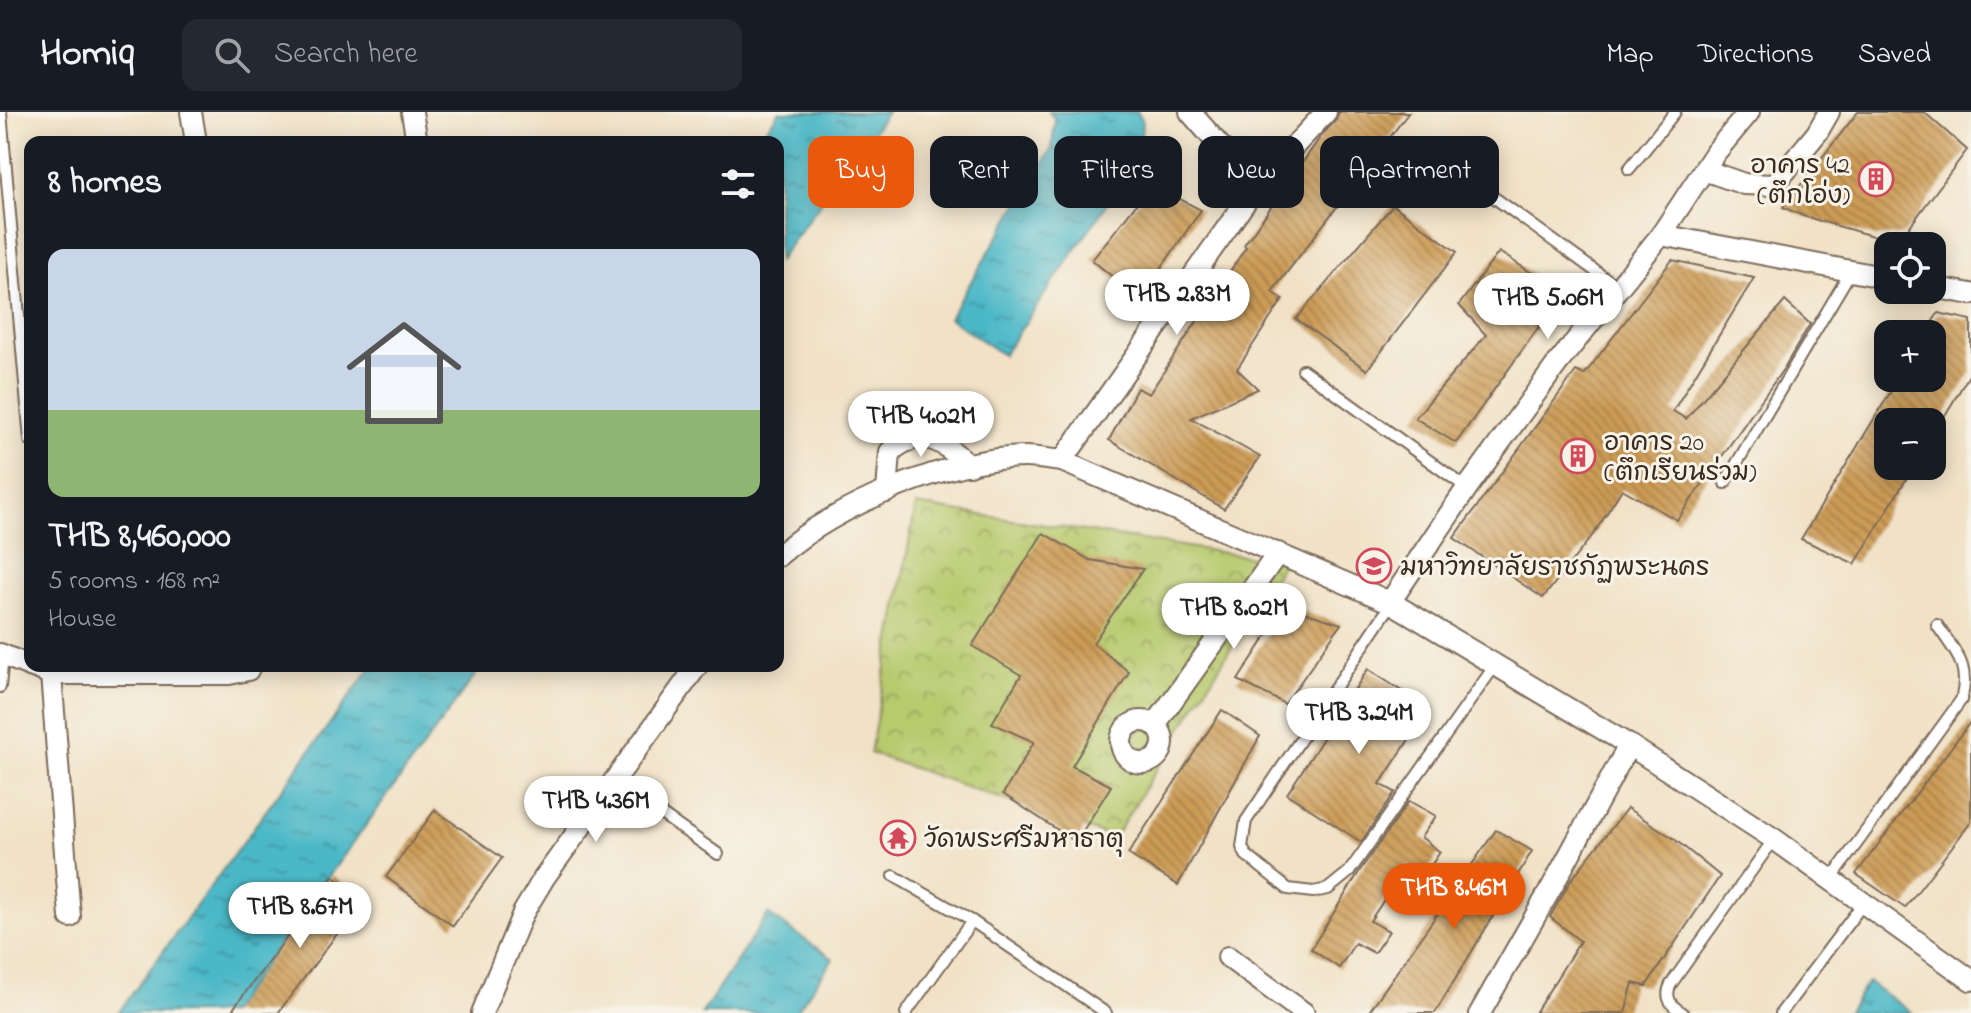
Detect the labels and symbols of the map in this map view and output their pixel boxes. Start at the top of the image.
place label: อาคาร 42 (ตึกโอ่ง) [1751,148,1850,216]
building icon: อาคาร 42 (ตึกโอ่ง) [1857,160,1895,198]
pin: THB 2.83M [1085,269,1269,337]
pin: THB 5.06M [1456,273,1640,341]
pin: THB 4.02M [829,391,1013,459]
place label: อาคาร 20 (ตึกเรียนร่วม) [1604,425,1757,493]
building icon: อาคาร 20 (ตึกเรียนร่วม) [1559,437,1597,475]
school or university icon: มหาวิทยาลัยราชภัฏพระนคร [1355,547,1393,585]
place label: มหาวิทยาลัยราชภัฏพระนคร [1400,550,1710,588]
pin: THB 8.02M [1142,583,1326,651]
pin: THB 3.24M [1267,688,1451,756]
pin: THB 4.36M [504,776,688,844]
temple icon: วัดพระศรีมหาธาตุ [879,819,917,857]
place label: วัดพระศรีมหาธาตุ [924,822,1124,860]
pin: THB 8.46M [1362,863,1546,931]
pin: THB 8.67M [208,882,392,950]

